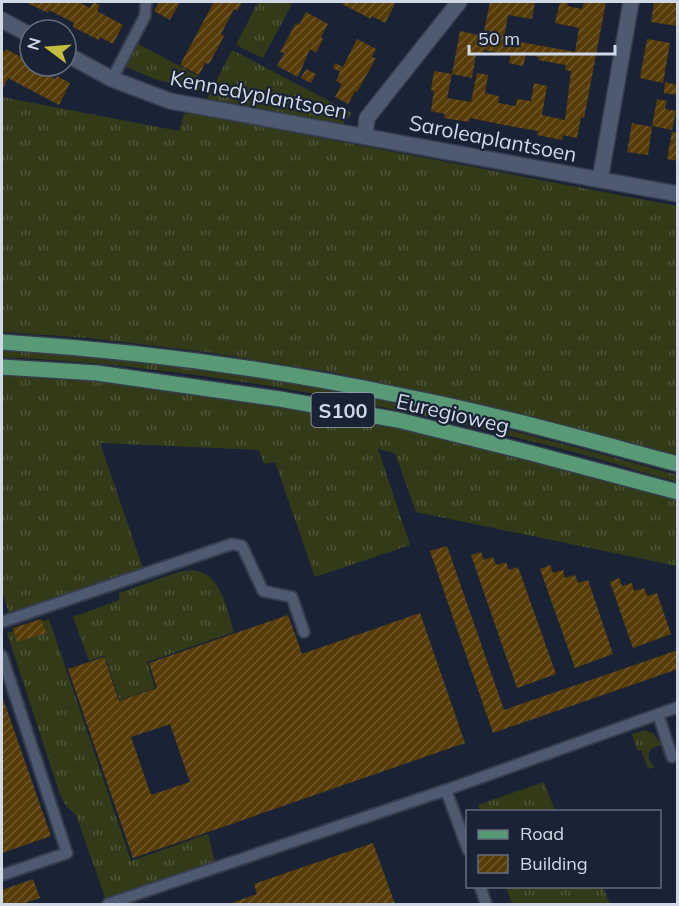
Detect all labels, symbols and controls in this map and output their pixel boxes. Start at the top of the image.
north arrow [18,18,78,78]
scale bar [469,18,614,56]
text: 50 m [478,27,520,50]
text: N [22,35,45,52]
street label: Kennedyplantsoen [168,64,350,124]
street label: Saroleaplantsoen [407,109,579,167]
street label: Euregioweg [394,387,512,439]
road number: S100 [312,393,374,427]
legend [466,810,661,888]
text: Road [520,822,564,845]
text: Building [520,852,588,875]

